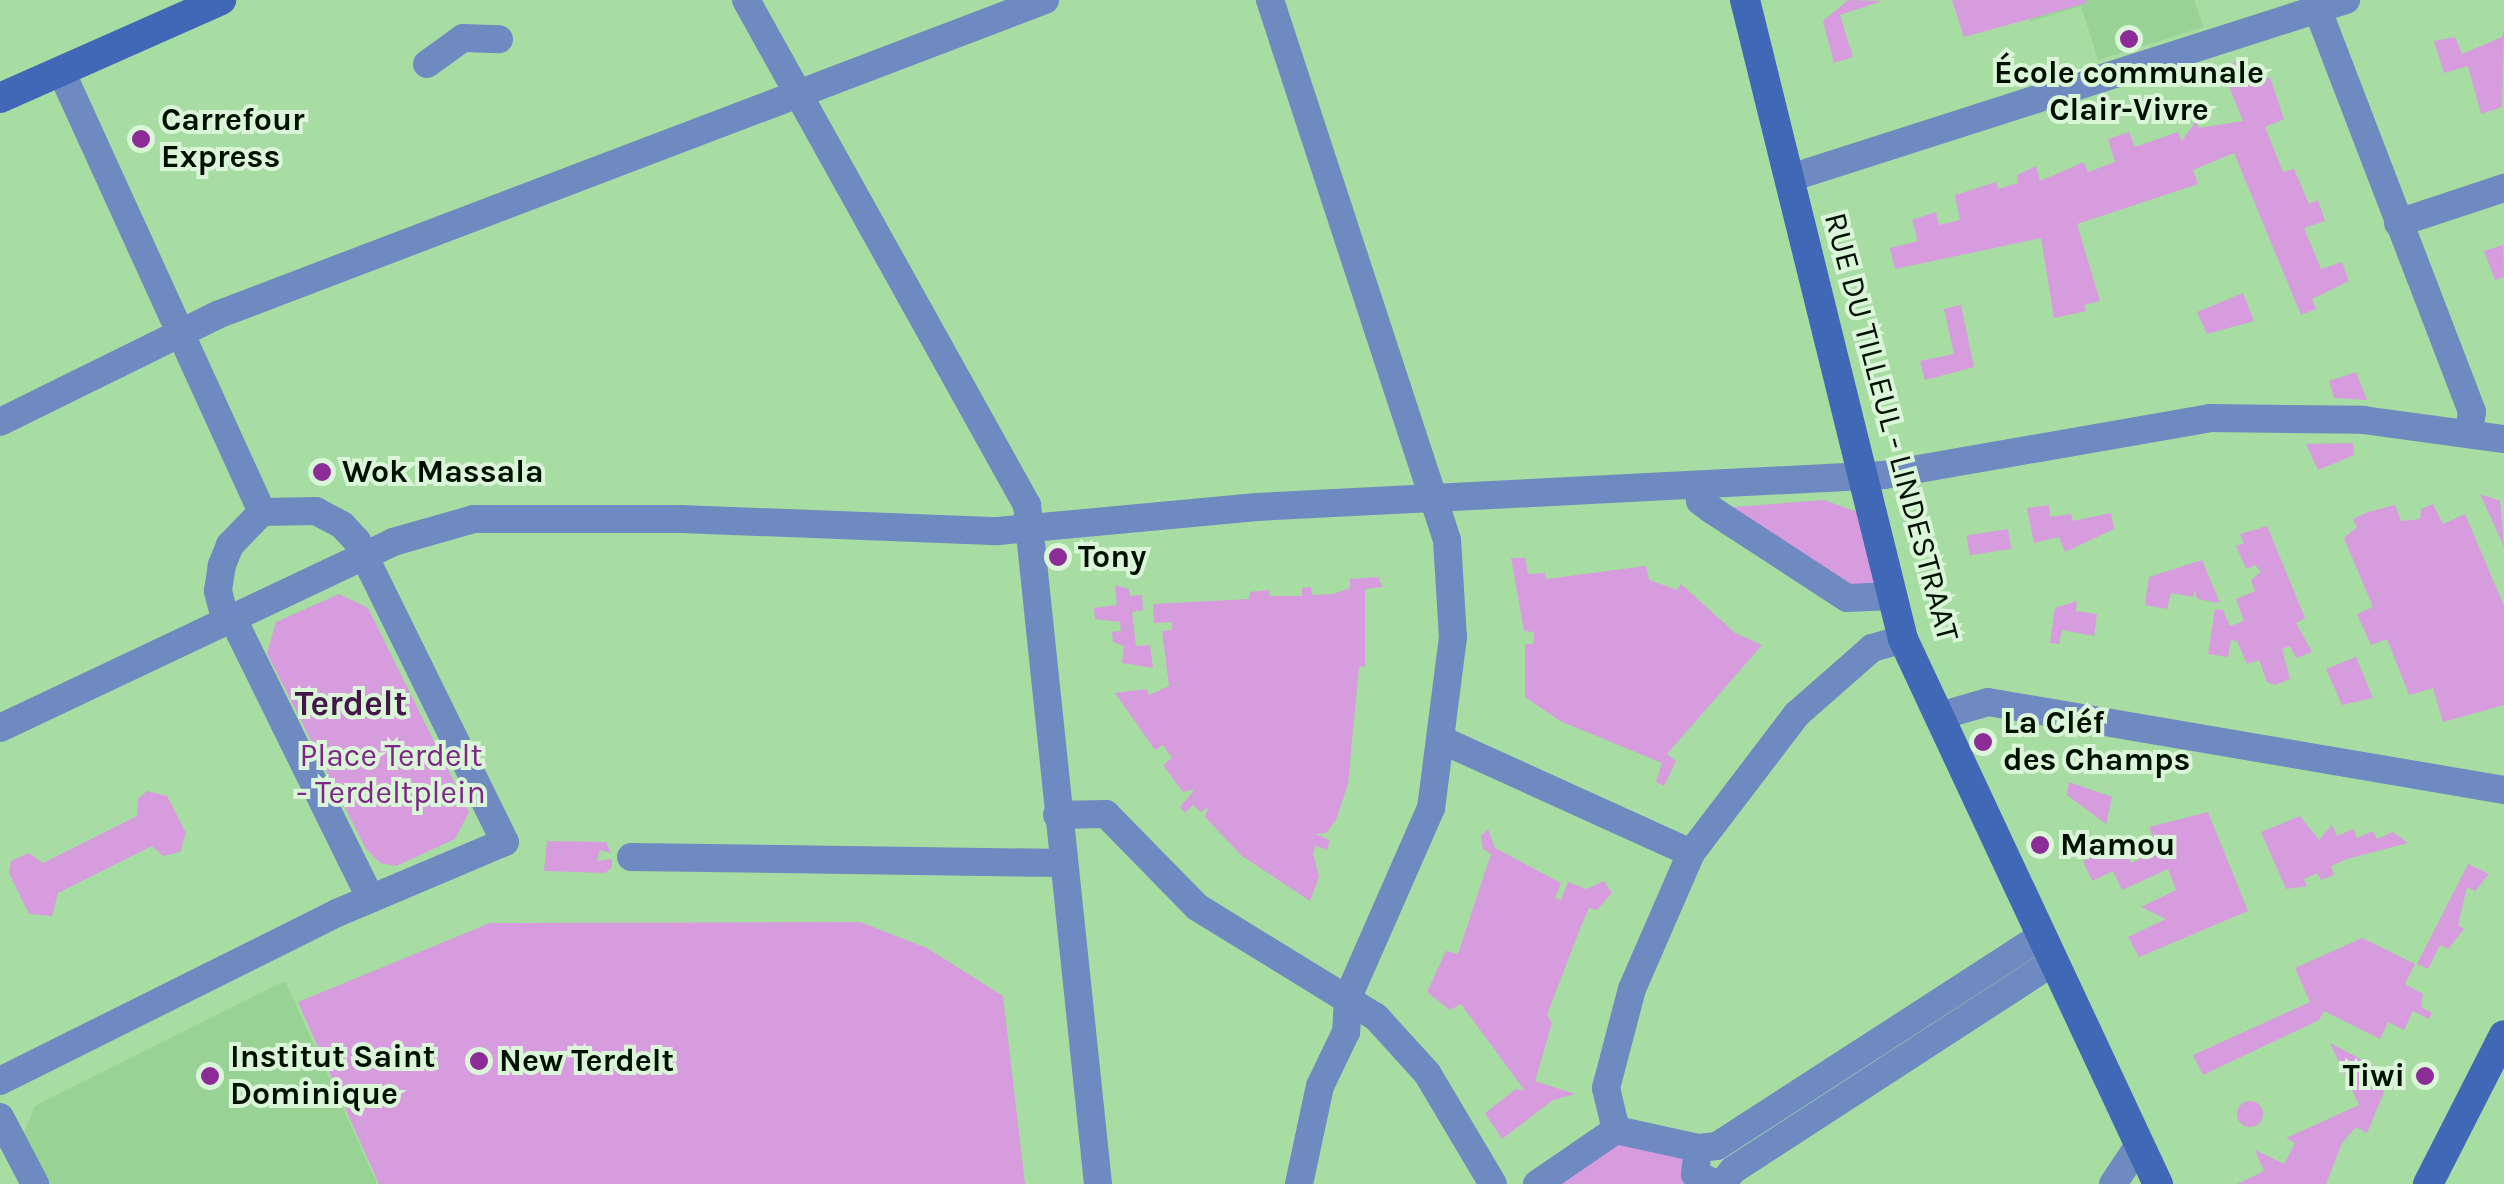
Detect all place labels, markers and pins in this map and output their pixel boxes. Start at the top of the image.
marker: École communale Clair-Vivre [2118,28,2140,50]
place label: École communale Clair-Vivre [1994,55,2264,130]
place label: Carrefour Express [161,102,305,177]
marker: Carrefour Express [130,128,152,150]
place label: Wok Massala [342,453,544,491]
marker: Wok Massala [311,461,333,483]
place label: Tony [1078,538,1146,576]
marker: Tony [1047,546,1069,568]
place label: La Cléf des Champs [2003,705,2190,780]
marker: La Cléf des Champs [1972,731,1994,753]
place label: Mamou [2060,826,2175,864]
marker: Mamou [2029,834,2051,856]
place label: Institut Saint Dominique [230,1039,435,1114]
place label: New Terdelt [499,1042,674,1080]
marker: New Terdelt [468,1050,490,1072]
place label: Tiwi [2343,1057,2405,1095]
marker: Institut Saint Dominique [199,1065,221,1087]
marker: Tiwi [2414,1065,2436,1087]

